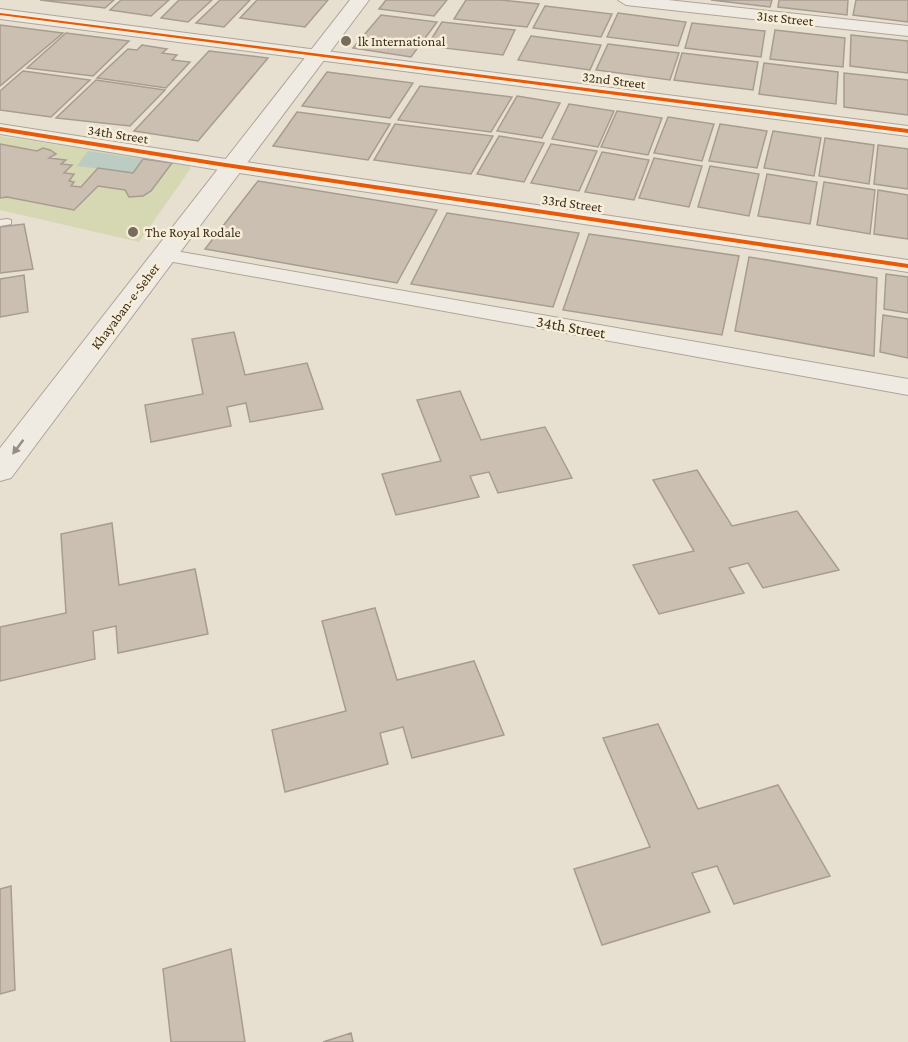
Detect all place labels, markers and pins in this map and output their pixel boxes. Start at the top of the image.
place label: lk International [358,33,446,49]
marker: lk International [339,34,353,48]
place label: The Royal Rodale [145,224,241,240]
marker: The Royal Rodale [126,225,140,239]

